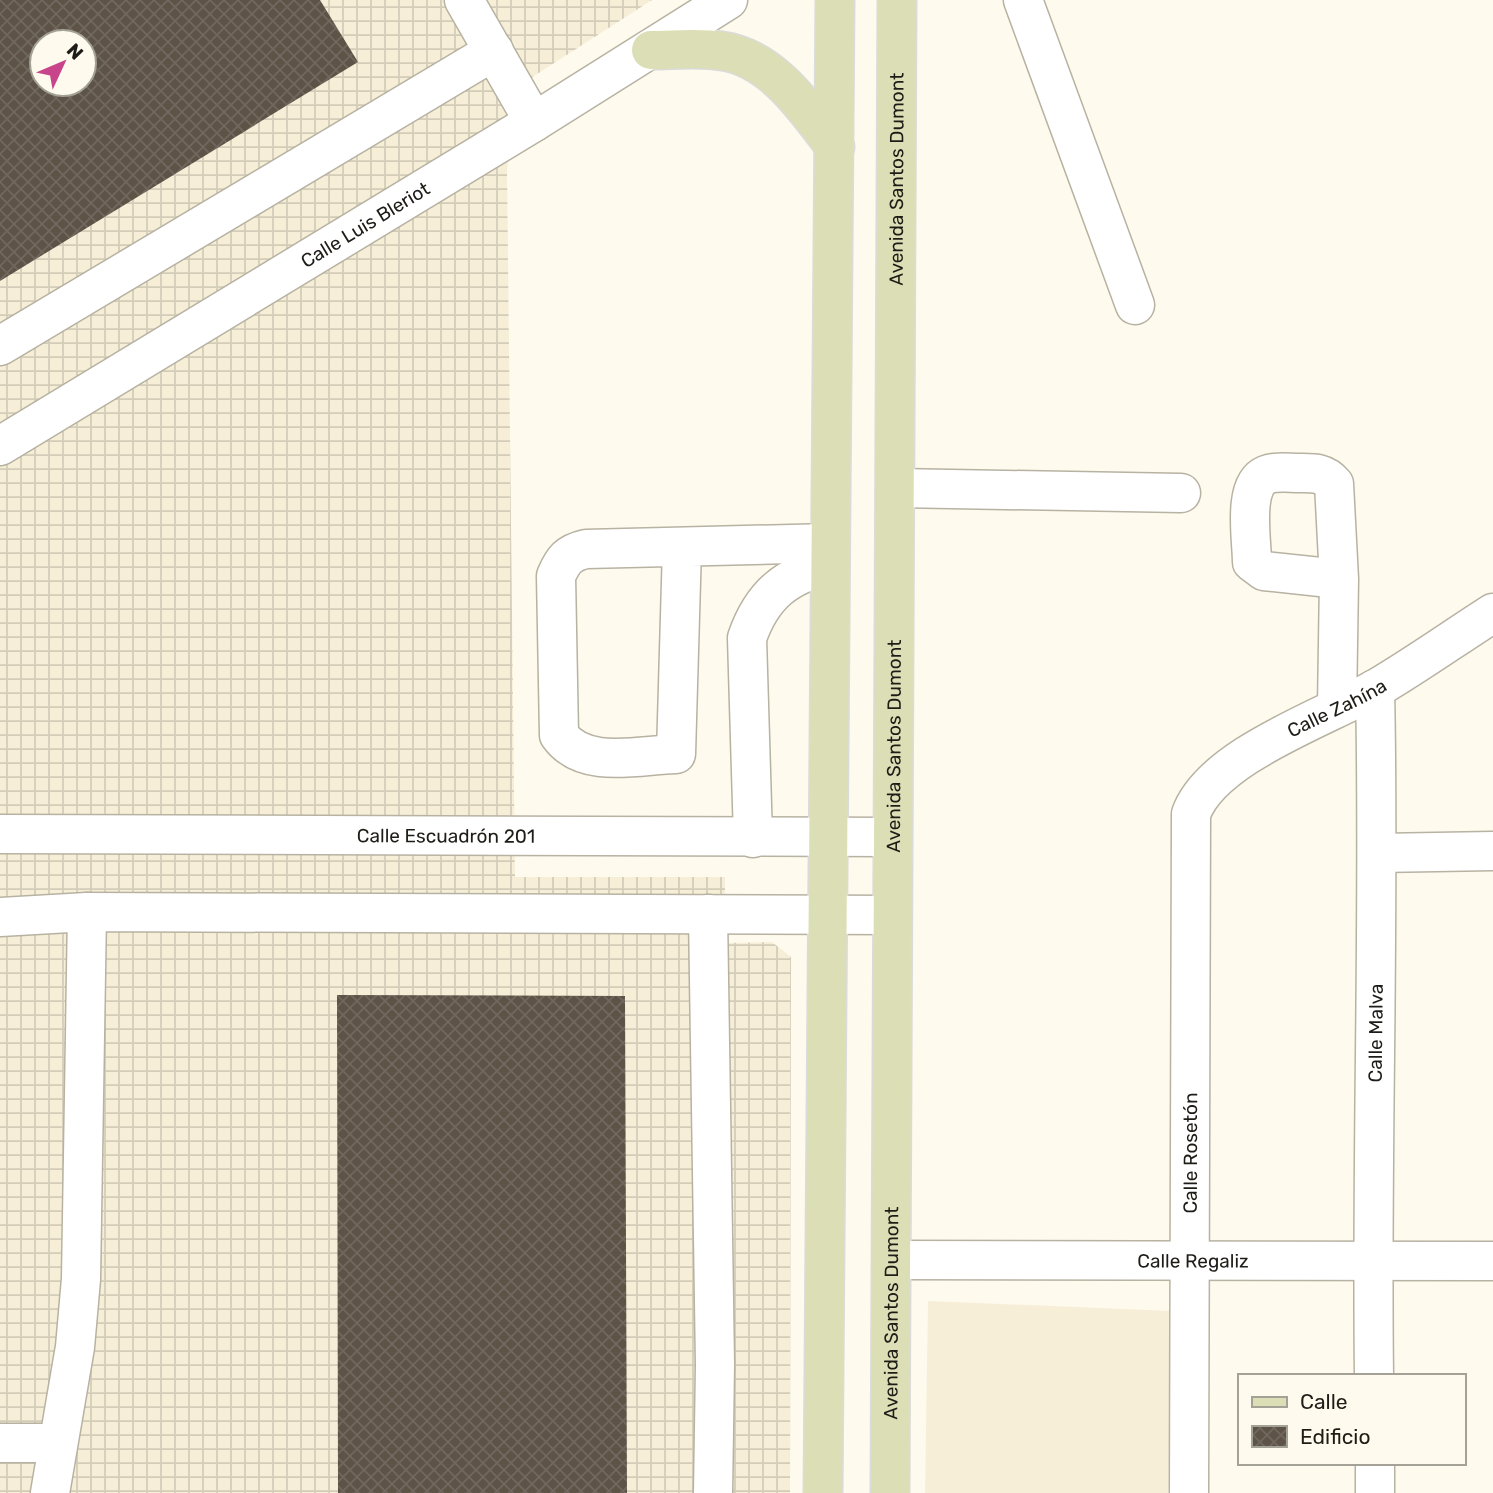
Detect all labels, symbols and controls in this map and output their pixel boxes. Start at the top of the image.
north arrow [28,28,98,98]
text: N [62,39,88,64]
street label: Avenida Santos Dumont [884,72,908,286]
street label: Calle Luis Bleriot [296,176,434,272]
street label: Avenida Santos Dumont [882,639,906,853]
street label: Calle Zahína [1283,674,1391,742]
street label: Calle Escuadrón 201 [357,824,535,847]
street label: Calle Malva [1363,984,1387,1082]
street label: Calle Rosetón [1178,1092,1202,1214]
street label: Avenida Santos Dumont [879,1206,903,1420]
street label: Calle Regaliz [1137,1249,1249,1272]
legend [1238,1374,1465,1465]
text: Calle [1300,1389,1348,1414]
text: Edificio [1300,1424,1370,1449]

